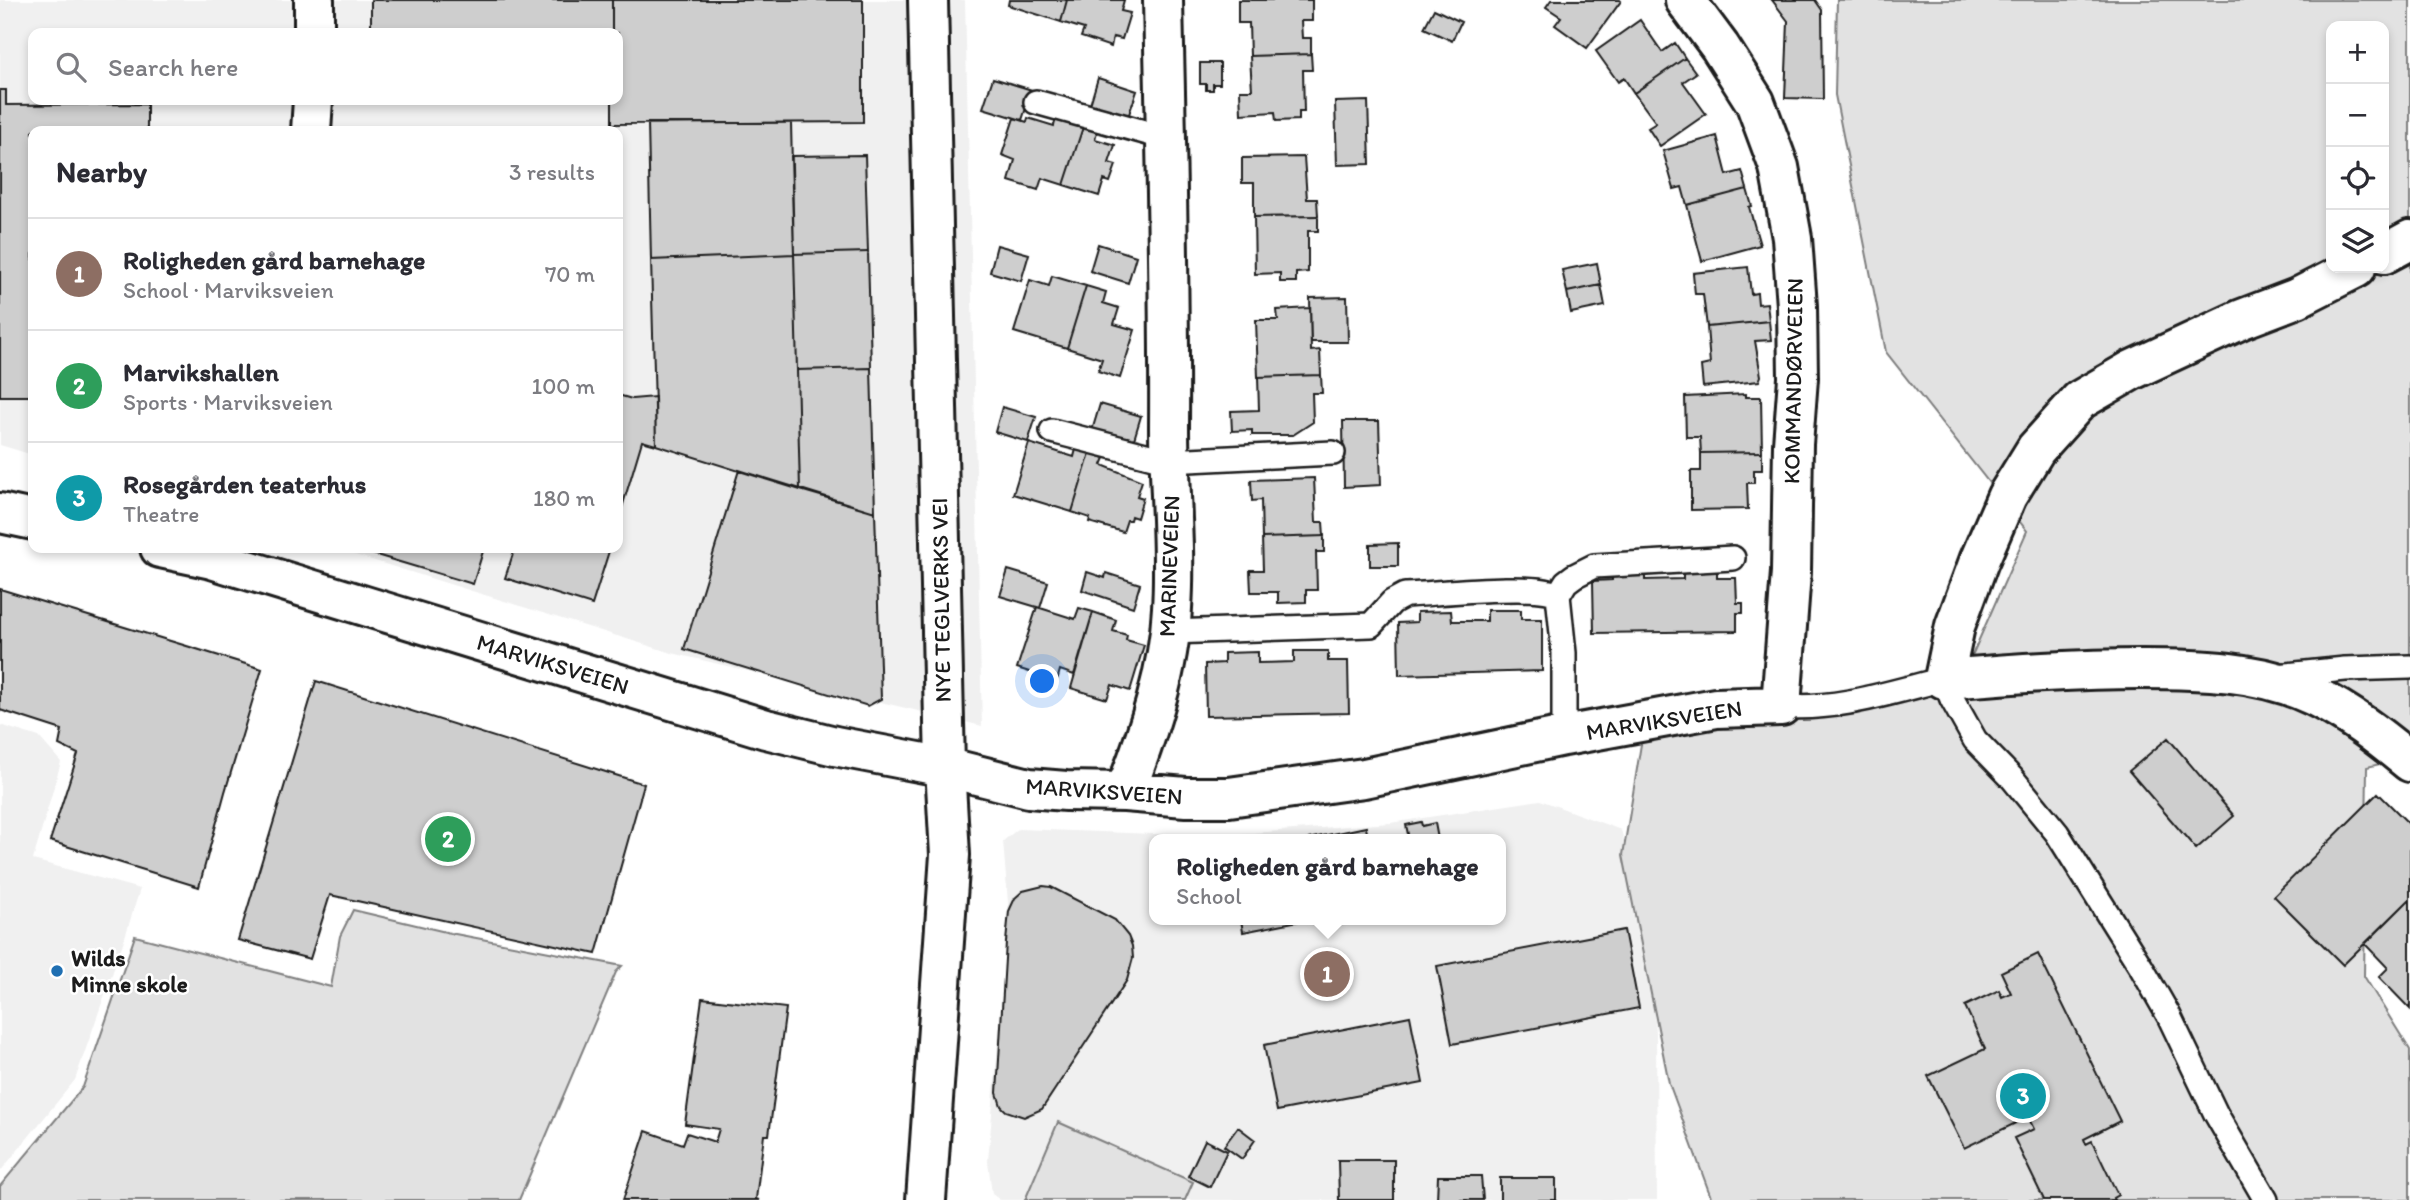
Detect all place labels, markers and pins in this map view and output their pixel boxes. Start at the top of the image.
pin: 2 [425,813,471,865]
place label: Wilds Minne skole [71,944,188,998]
pin: 1 [1304,948,1350,1000]
marker: Wilds Minne skole [49,963,65,979]
pin: 3 [2000,1070,2046,1122]

